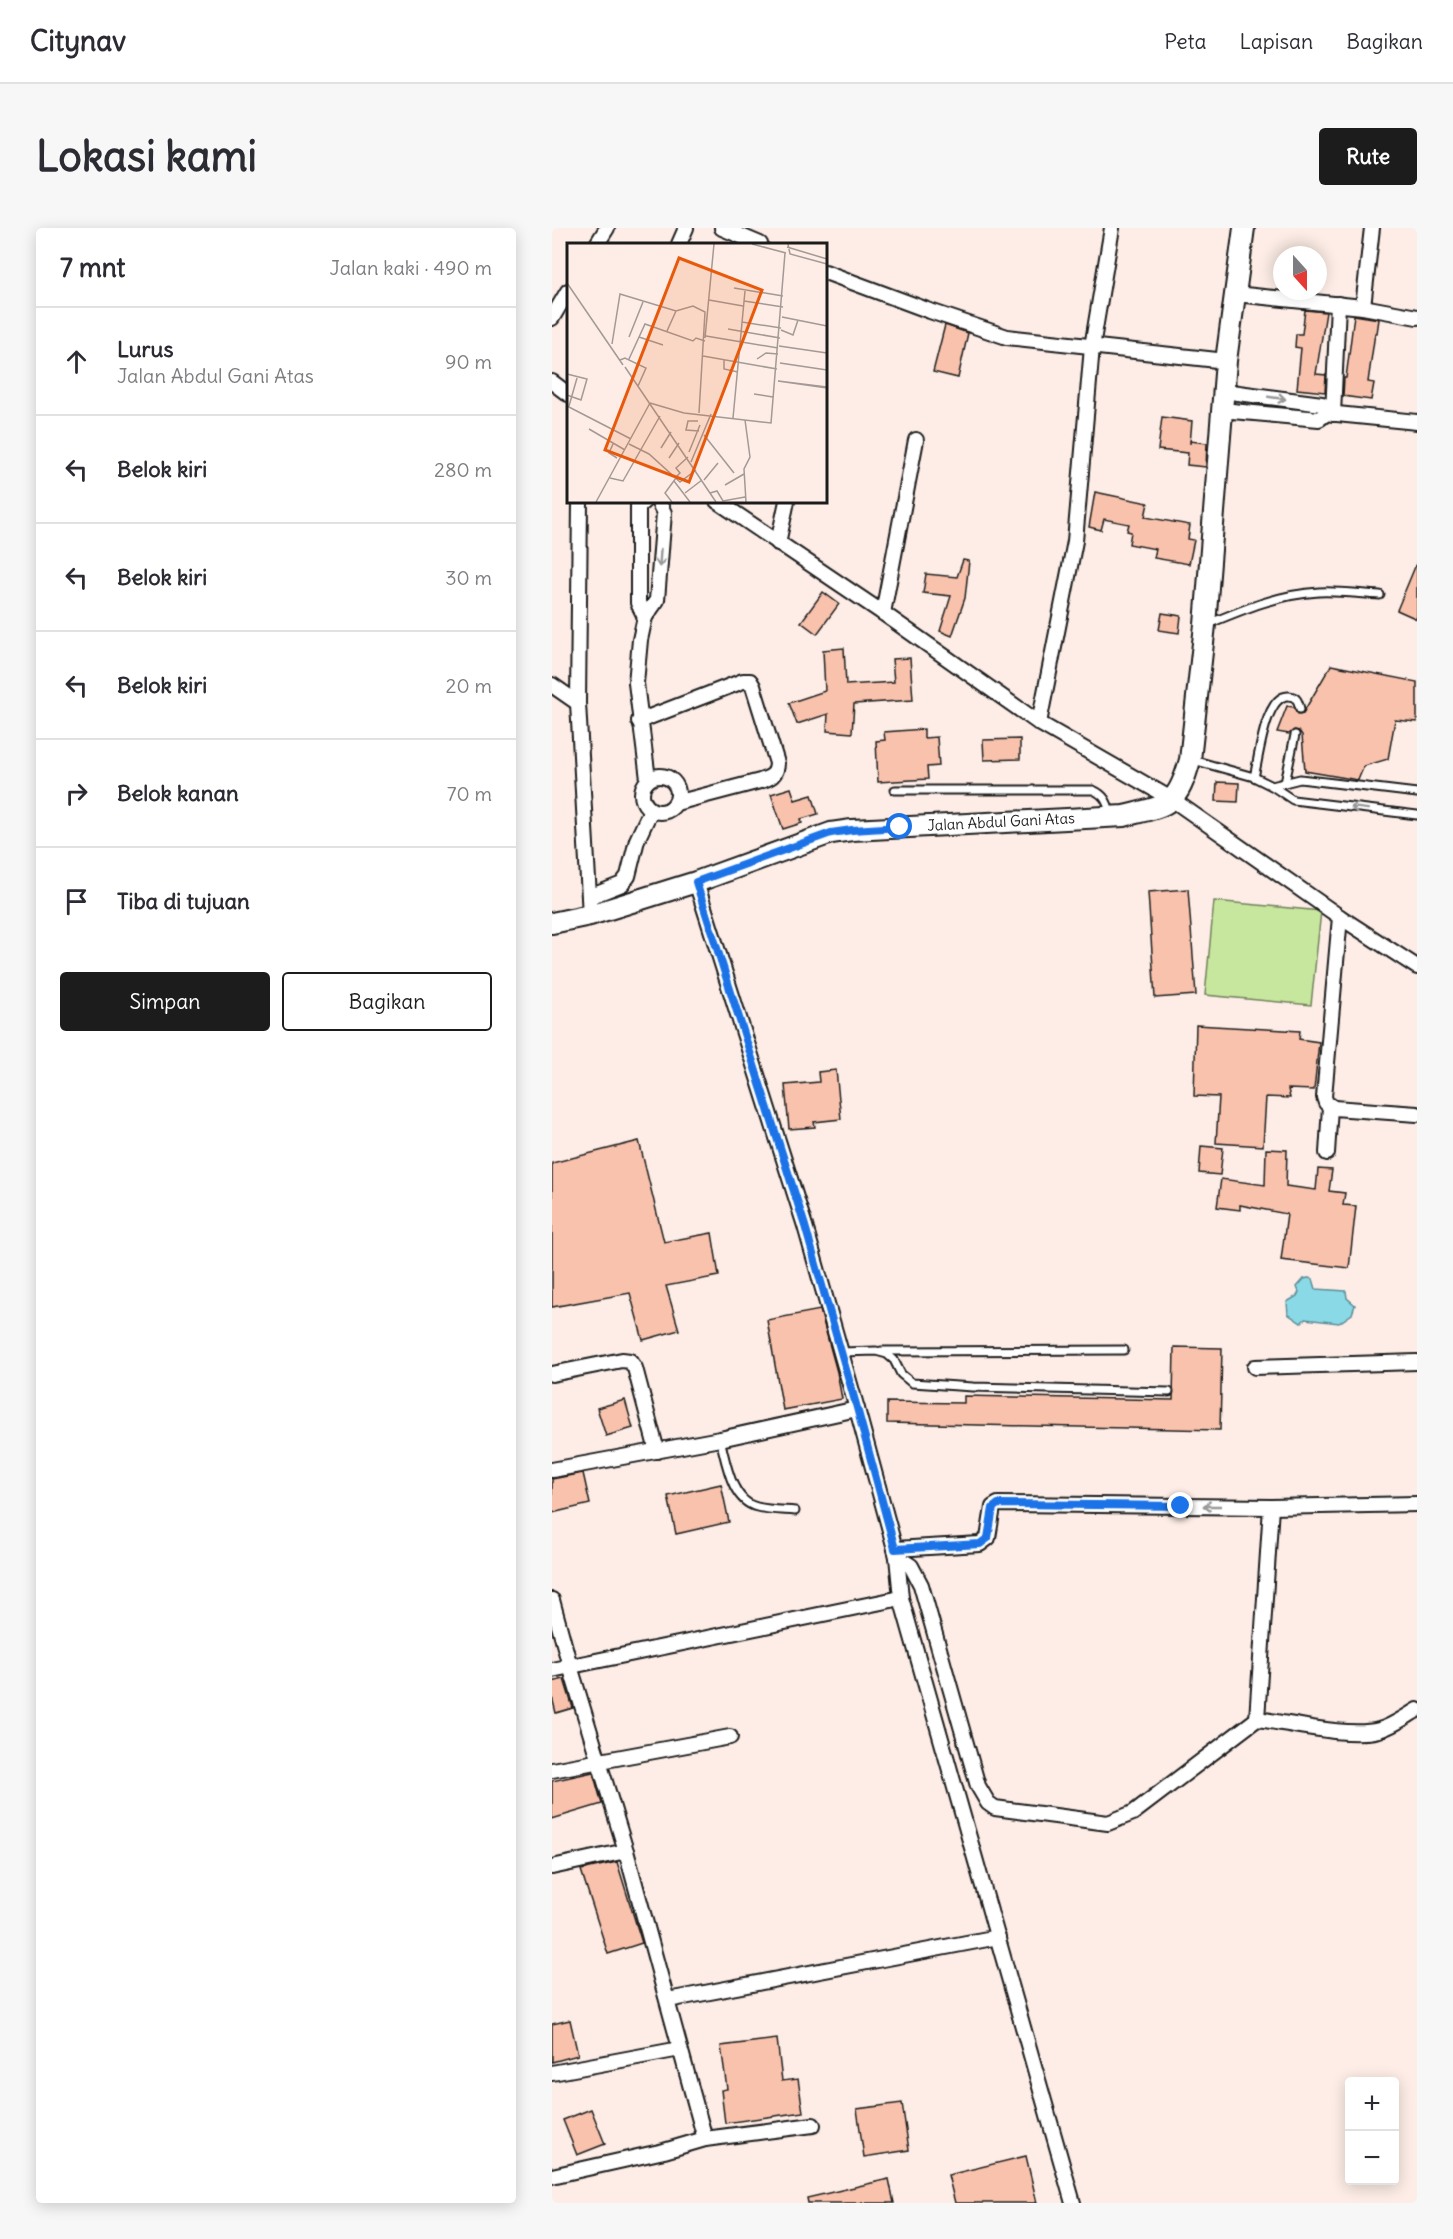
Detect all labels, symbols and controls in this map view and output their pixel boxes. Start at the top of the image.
text: Citynav [30,23,126,59]
text: Peta [1164,28,1207,55]
text: Lapisan [1240,28,1313,55]
text: Bagikan [1346,28,1423,55]
button: Rute [1319,128,1417,185]
text: Lokasi kami [36,130,257,182]
inset map [567,243,826,502]
north arrow [1273,246,1327,300]
text: 7 mnt [60,251,125,284]
text: Jalan kaki · 490 m [330,255,492,280]
text: Lurus [117,335,173,363]
icon: ahead [60,345,93,378]
text: 90 m [445,349,492,374]
text: Jalan Abdul Gani Atas [117,363,314,388]
one-way arrow [1267,393,1287,404]
icon: left [60,453,93,486]
text: Belok kiri [117,455,207,483]
text: 280 m [434,457,492,482]
one-way arrow [655,547,666,567]
icon: left [60,561,93,594]
text: Belok kiri [117,563,207,591]
text: 30 m [445,565,492,590]
icon: left [60,669,93,702]
text: Belok kiri [117,671,207,699]
text: 20 m [446,673,492,698]
icon: right [60,777,93,810]
text: Belok kanan [117,779,239,807]
text: 70 m [447,781,492,806]
one-way arrow [1349,803,1369,814]
street label: Jalan Abdul Gani Atas [927,808,1075,835]
route start [886,813,912,839]
icon: arrive [60,885,93,918]
text: Tiba di tujuan [117,887,250,915]
button: Simpan [60,972,270,1031]
button: Bagikan [282,972,492,1031]
route end [1167,1492,1193,1518]
one-way arrow [1203,1500,1223,1512]
map controls [1345,2077,1399,2185]
button: + [1345,2077,1399,2131]
button: − [1345,2131,1399,2185]

